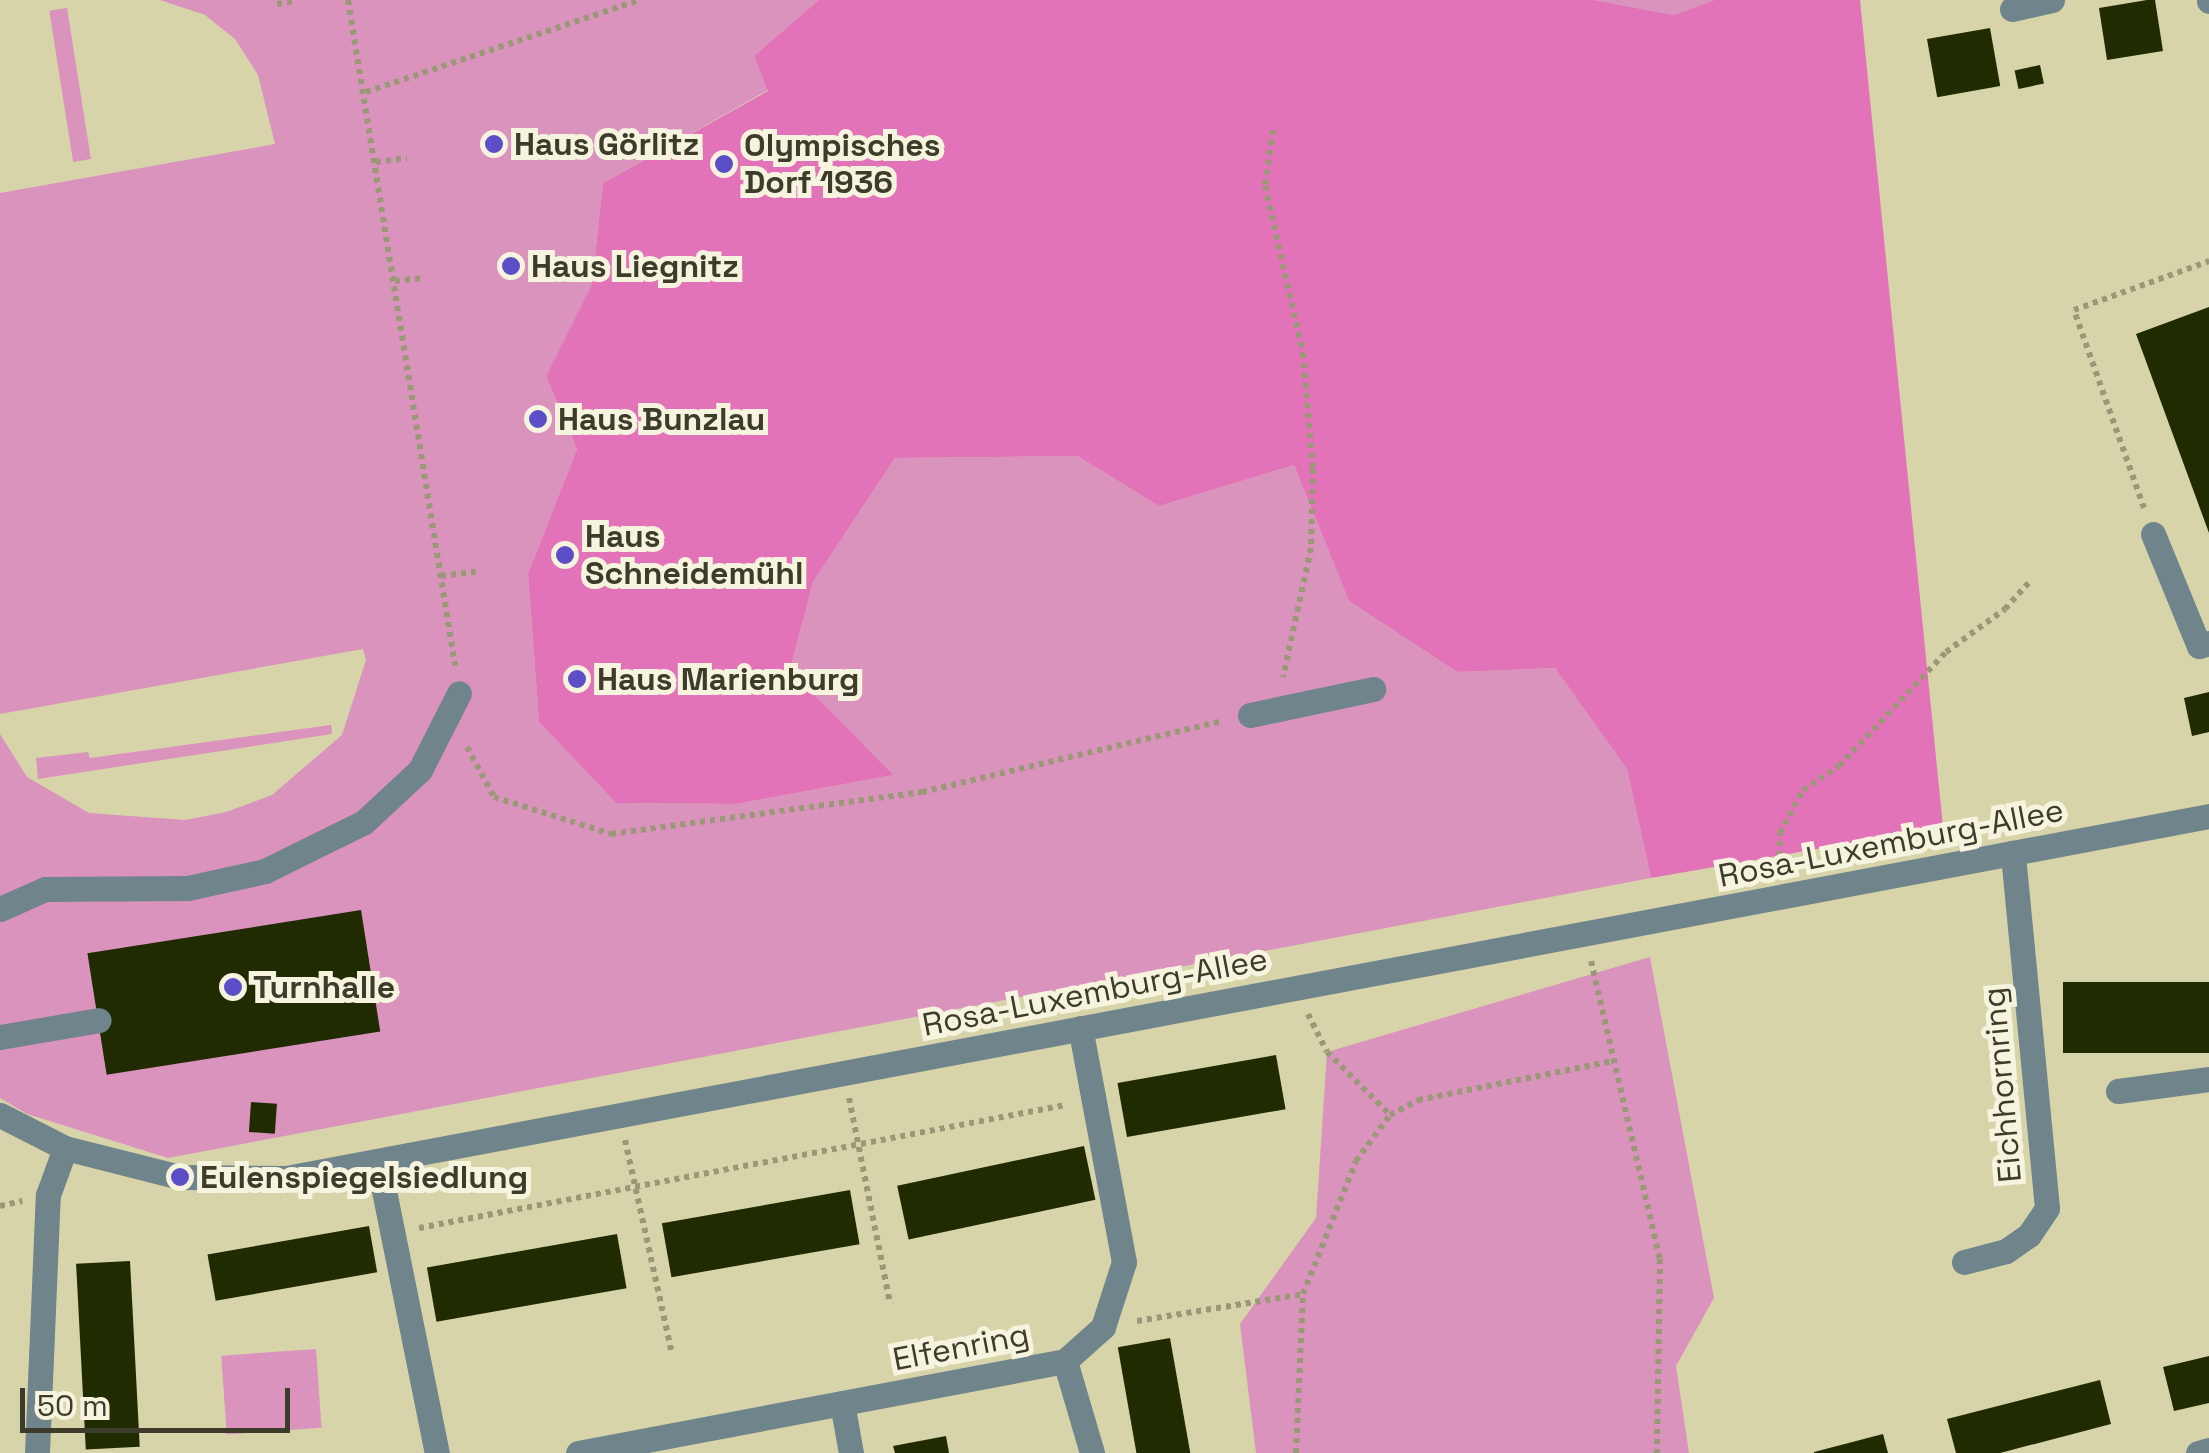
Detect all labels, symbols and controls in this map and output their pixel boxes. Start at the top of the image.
place label: Haus Görlitz [514,125,699,163]
place label: Olympisches Dorf 1936 [744,127,941,202]
marker: Haus Görlitz [483,133,505,155]
marker: Olympisches Dorf 1936 [713,153,735,175]
place label: Haus Liegnitz [531,247,739,285]
marker: Haus Liegnitz [500,255,522,277]
place label: Haus Bunzlau [558,400,765,438]
marker: Haus Bunzlau [527,408,549,430]
place label: Haus Schneidemühl [585,518,803,593]
marker: Haus Schneidemühl [554,544,576,566]
place label: Haus Marienburg [597,660,859,698]
marker: Haus Marienburg [566,668,588,690]
street label: Rosa-Luxemburg-Allee [1715,791,2067,895]
street label: Rosa-Luxemburg-Allee [919,940,1271,1044]
place label: Turnhalle [253,968,395,1006]
marker: Turnhalle [222,976,244,998]
street label: Eichhornring [1974,986,2030,1184]
place label: Eulenspiegelsiedlung [200,1158,528,1196]
marker: Eulenspiegelsiedlung [169,1166,191,1188]
street label: Elfenring [890,1315,1032,1379]
scale bar [25,1368,295,1430]
text: 50 m [37,1386,108,1425]

